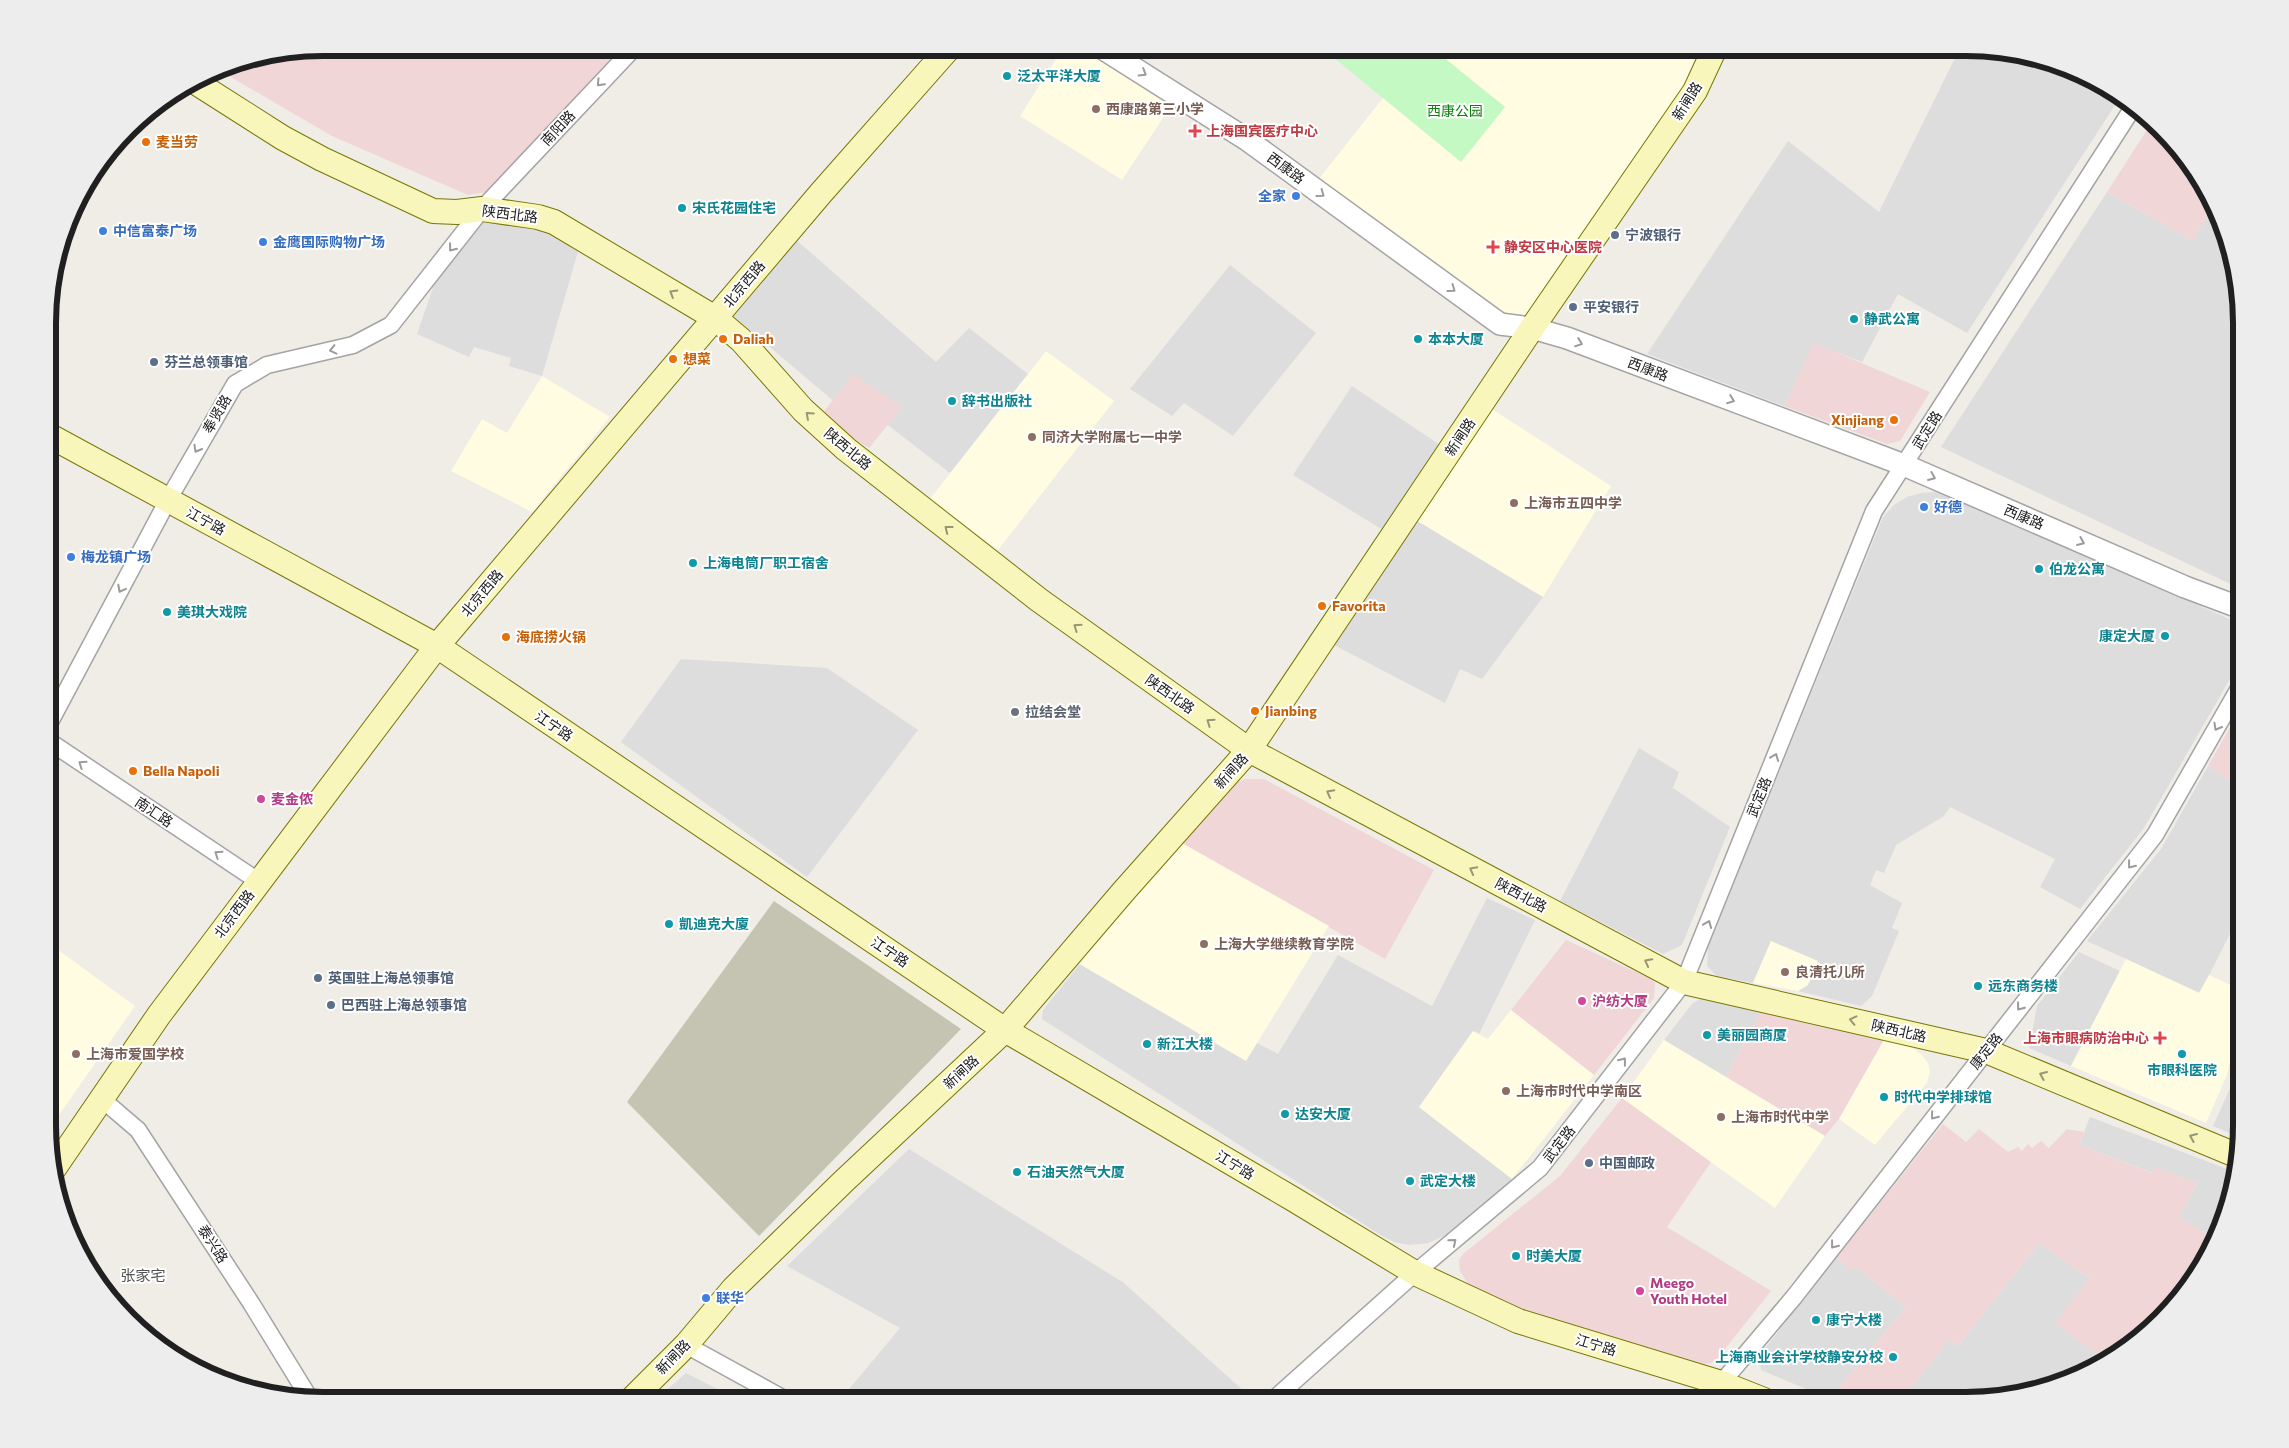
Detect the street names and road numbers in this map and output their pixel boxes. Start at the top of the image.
street label: 新闸路 [1668,78,1705,123]
street label: 南阳路 [537,107,578,149]
street label: 西康路 [1264,148,1308,187]
street label: 陕西北路 [481,202,539,225]
street label: 北京西路 [719,257,768,311]
street label: 西康路 [1626,353,1671,384]
street label: 奉贤路 [199,391,234,436]
street label: 武定路 [1908,407,1945,452]
street label: 新闸路 [1441,415,1478,459]
street label: 陕西北路 [821,424,875,473]
street label: 西康路 [2002,501,2047,533]
street label: 江宁路 [184,503,229,538]
street label: 北京西路 [457,566,506,620]
street label: 陕西北路 [1142,671,1198,717]
street label: 江宁路 [532,707,576,744]
street label: 新闸路 [1210,749,1251,792]
street label: 武定路 [1743,774,1774,819]
street label: 南汇路 [132,793,176,830]
street label: 陕西北路 [1493,874,1550,915]
street label: 北京西路 [210,886,257,941]
street label: 江宁路 [868,933,912,970]
street label: 陕西北路 [1870,1016,1928,1045]
street label: 康定路 [1966,1029,2005,1072]
street label: 新闸路 [940,1051,982,1092]
street label: 武定路 [1539,1122,1578,1165]
street label: 江宁路 [1213,1146,1258,1183]
street label: 泰兴路 [195,1221,232,1266]
street label: 江宁路 [1574,1330,1619,1359]
street label: 新闸路 [652,1336,693,1378]

